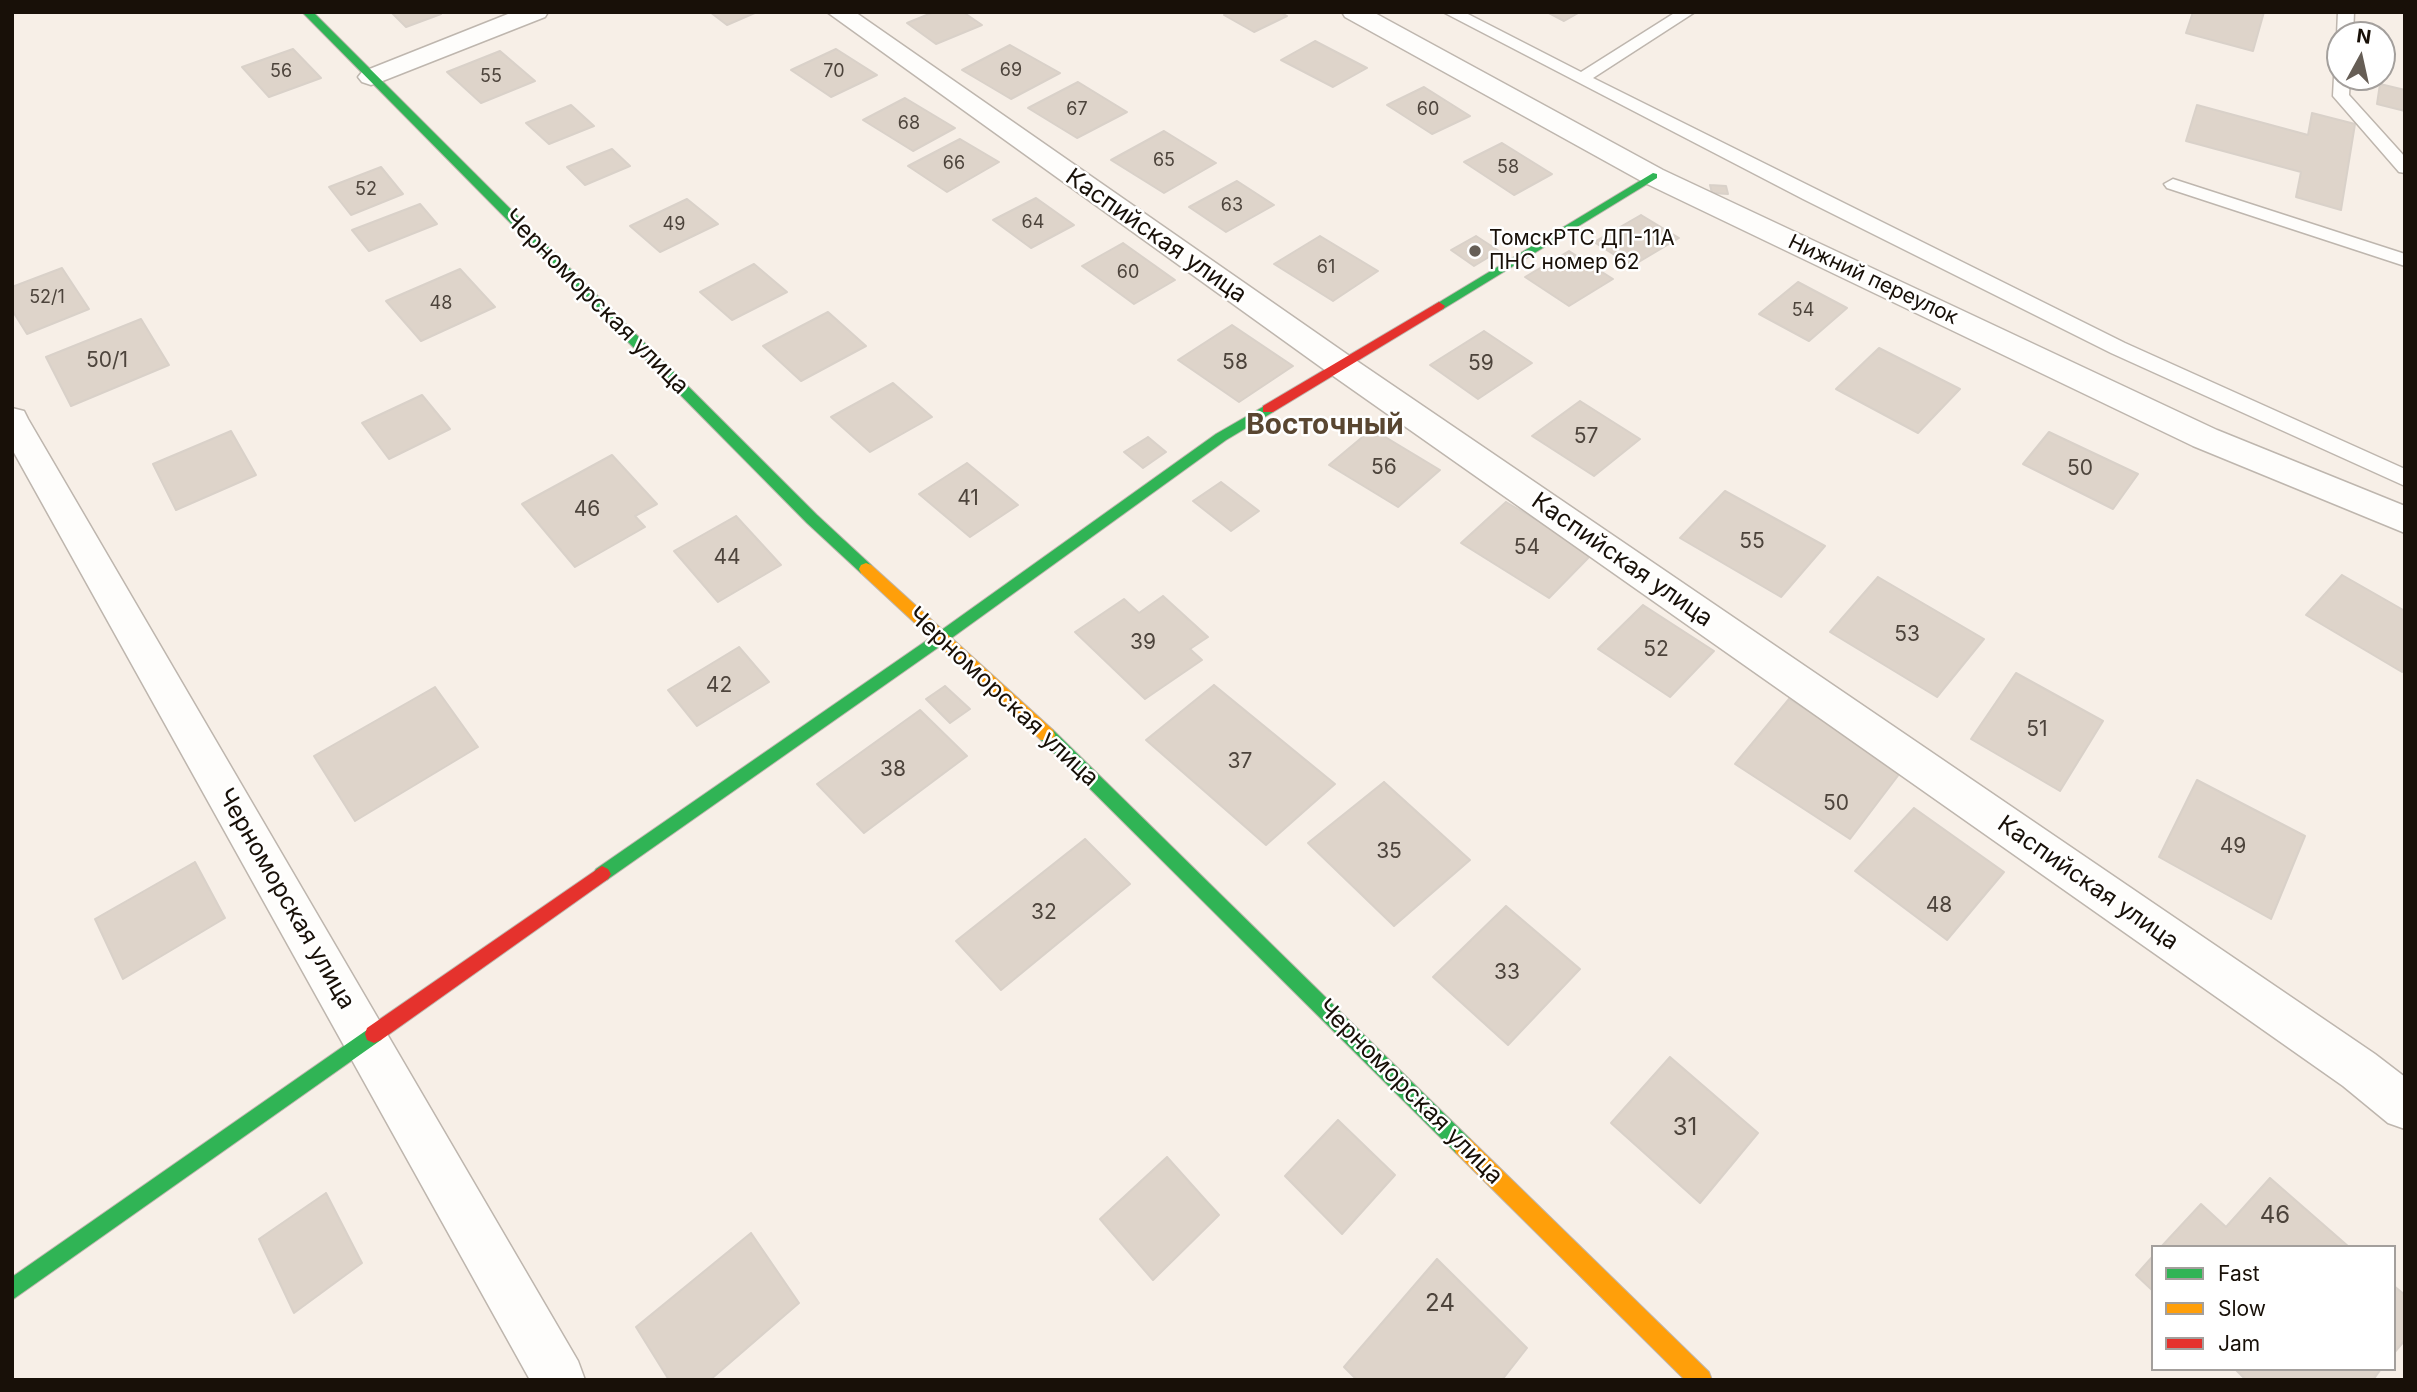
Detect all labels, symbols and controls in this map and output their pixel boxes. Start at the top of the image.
north arrow [2326,21,2396,91]
text: N [2355,24,2372,49]
house number: 69 [1000,60,1022,82]
house number: 56 [270,61,292,83]
house number: 70 [823,61,845,83]
house number: 55 [480,66,502,88]
house number: 67 [1066,99,1088,121]
house number: 60 [1417,99,1439,121]
house number: 68 [898,113,920,135]
house number: 65 [1153,150,1175,172]
house number: 66 [943,153,965,175]
house number: 58 [1497,157,1519,179]
street label: Каспийская улица [1060,163,1252,309]
house number: 52 [355,179,377,201]
house number: 63 [1221,195,1243,217]
street label: Черноморская улица [497,203,695,401]
house number: 64 [1022,212,1044,234]
house number: 49 [663,214,685,236]
place label: ТомскРТС ДП-11А ПНС номер 62 [1489,226,1675,276]
street label: Нижний переулок [1784,230,1962,330]
marker: ТомскРТС ДП-11А ПНС номер 62 [1467,243,1483,259]
house number: 61 [1317,257,1335,279]
house number: 60 [1117,262,1139,284]
house number: 52/1 [29,287,65,309]
house number: 48 [430,293,452,315]
house number: 54 [1792,300,1814,322]
house number: 50/1 [86,348,128,374]
house number: 58 [1222,350,1248,376]
house number: 59 [1468,351,1494,377]
district label: Восточный [1246,409,1404,443]
house number: 57 [1574,424,1598,450]
house number: 56 [1371,455,1397,481]
house number: 50 [2067,456,2093,482]
house number: 41 [957,486,979,512]
street label: Каспийская улица [1526,487,1718,633]
house number: 46 [574,497,600,523]
house number: 55 [1739,529,1765,555]
house number: 54 [1514,535,1540,561]
house number: 44 [713,545,741,571]
street label: Черноморская улица [902,601,1104,793]
house number: 53 [1894,622,1920,648]
house number: 39 [1130,630,1156,656]
house number: 52 [1643,637,1669,663]
house number: 42 [706,673,732,699]
house number: 51 [2026,717,2048,743]
house number: 37 [1228,749,1252,775]
house number: 38 [880,757,906,783]
street label: Черноморская улица [211,784,361,1014]
house number: 50 [1823,791,1849,817]
street label: Каспийская улица [1992,810,2184,956]
house number: 49 [2220,834,2246,860]
house number: 35 [1376,839,1402,865]
house number: 48 [1926,893,1952,919]
house number: 32 [1031,900,1057,926]
house number: 33 [1494,960,1520,986]
street label: Черноморская улица [1311,993,1509,1191]
house number: 31 [1673,1114,1697,1142]
house number: 46 [2260,1202,2290,1230]
legend [2151,1245,2396,1371]
text: Fast [2218,1261,2260,1286]
house number: 24 [1425,1290,1455,1318]
text: Slow [2218,1296,2266,1321]
text: Jam [2218,1331,2260,1356]

